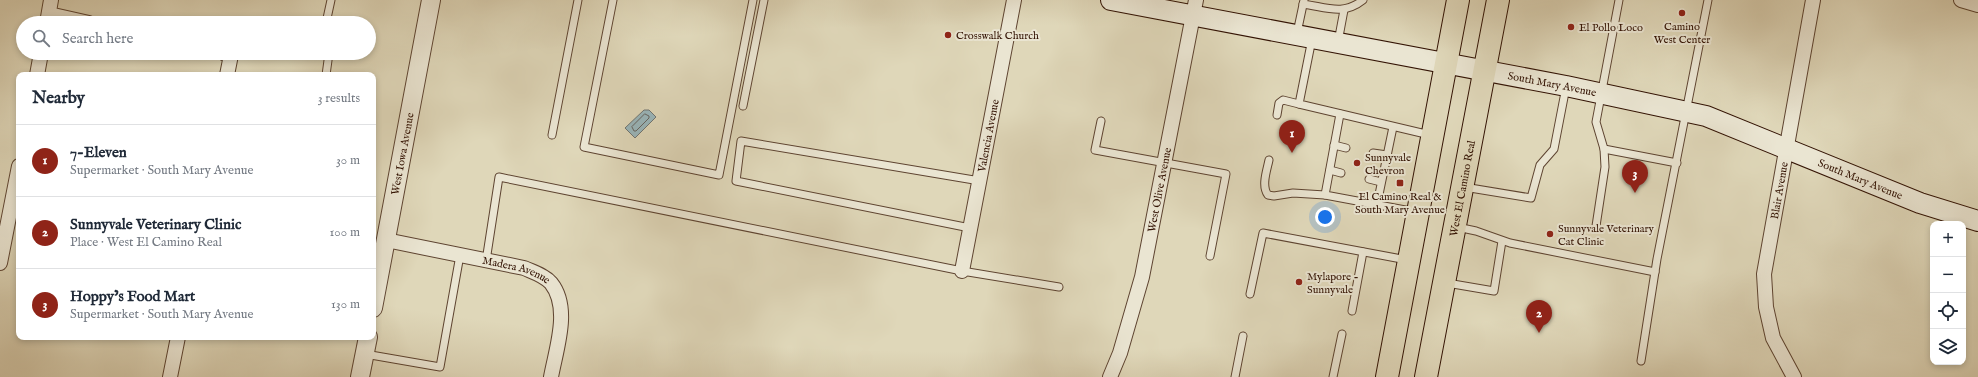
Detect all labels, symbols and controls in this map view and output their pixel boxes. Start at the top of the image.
marker: Camino West Center [1677,8,1687,18]
search box [16,16,376,60]
place label: Camino West Center [1654,20,1710,47]
place label: El Pollo Loco [1579,21,1643,35]
marker: El Pollo Loco [1566,22,1576,32]
icon: search [30,27,52,49]
text: Search here [62,29,133,48]
place label: Crosswalk Church [956,29,1039,43]
marker: Crosswalk Church [943,30,953,40]
street label: South Mary Avenue [1507,69,1597,100]
text: Nearby [32,88,85,109]
text: 3 results [318,90,360,107]
street label: Valencia Avenue [975,98,1003,174]
street label: West Iowa Avenue [388,112,418,196]
pin: 1 [1279,120,1305,153]
street label: West El Camino Real [1447,139,1479,238]
text: 7-Eleven [70,143,127,162]
street label: West Olive Avenue [1145,146,1175,234]
place label: Sunnyvale Chevron [1365,151,1411,178]
text: 1 [43,152,47,169]
text: 30 m [336,152,360,169]
street label: South Mary Avenue [1816,156,1904,203]
marker: Sunnyvale Chevron [1352,158,1362,168]
pin: 3 [1622,160,1648,193]
street label: Blair Avenue [1768,161,1792,220]
text: Supermarket · South Mary Avenue [70,162,254,179]
marker: El Camino Real & South Mary Avenue [1395,178,1405,188]
place label: El Camino Real & South Mary Avenue [1355,190,1445,217]
your location [1315,207,1335,227]
text: Sunnyvale Veterinary Clinic [70,215,241,234]
map controls [1930,221,1966,365]
button: + [1930,221,1966,257]
place label: Sunnyvale Veterinary Cat Clinic [1558,222,1655,249]
text: 2 [42,224,48,241]
text: 100 m [330,224,360,241]
marker: Sunnyvale Veterinary Cat Clinic [1545,229,1555,239]
text: Place · West El Camino Real [70,234,222,251]
street label: Madera Avenue [481,254,553,287]
button: − [1930,257,1966,293]
place label: Mylapore - Sunnyvale [1307,270,1359,297]
marker: Mylapore - Sunnyvale [1294,277,1304,287]
text: Hoppy’s Food Mart [70,287,195,306]
button: locate [1930,293,1966,329]
text: 3 [43,296,47,313]
text: 130 m [331,296,360,313]
pin: 2 [1526,300,1552,333]
text: Supermarket · South Mary Avenue [70,306,254,323]
button: layers [1930,329,1966,365]

